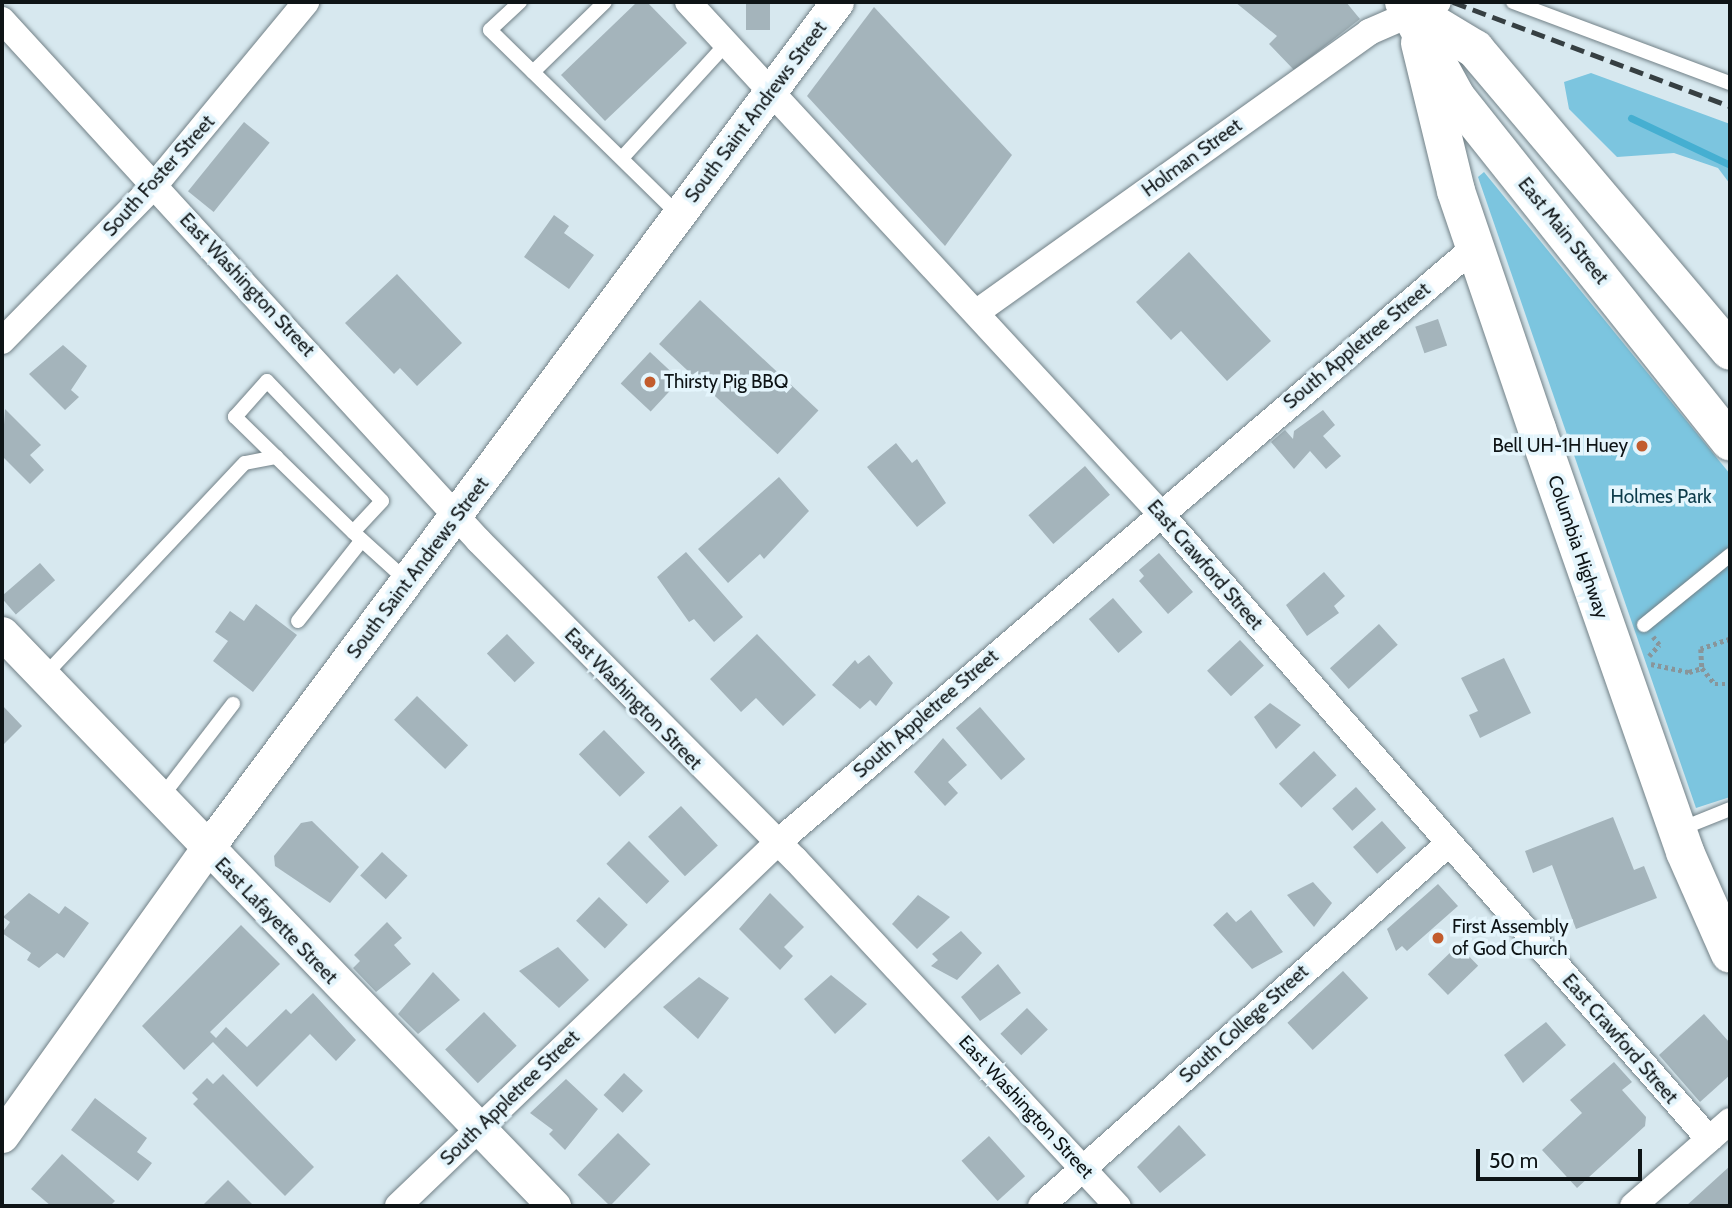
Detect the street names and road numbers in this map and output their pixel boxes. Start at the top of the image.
street label: South Saint Andrews Street [680,17,832,207]
street label: South Foster Street [99,111,219,241]
street label: Holman Street [1138,114,1246,202]
street label: East Main Street [1513,173,1613,289]
street label: East Washington Street [175,209,319,361]
street label: South Appletree Street [1279,278,1435,414]
street label: Columbia Highway [1543,472,1613,622]
street label: South Saint Andrews Street [342,473,494,663]
street label: East Crawford Street [1143,496,1267,634]
street label: East Washington Street [560,624,706,774]
street label: South Appletree Street [849,645,1003,783]
street label: East Lafayette Street [210,853,342,989]
street label: South College Street [1175,960,1313,1088]
street label: East Crawford Street [1558,970,1682,1108]
street label: South Appletree Street [436,1026,584,1170]
street label: East Washington Street [954,1031,1098,1183]

